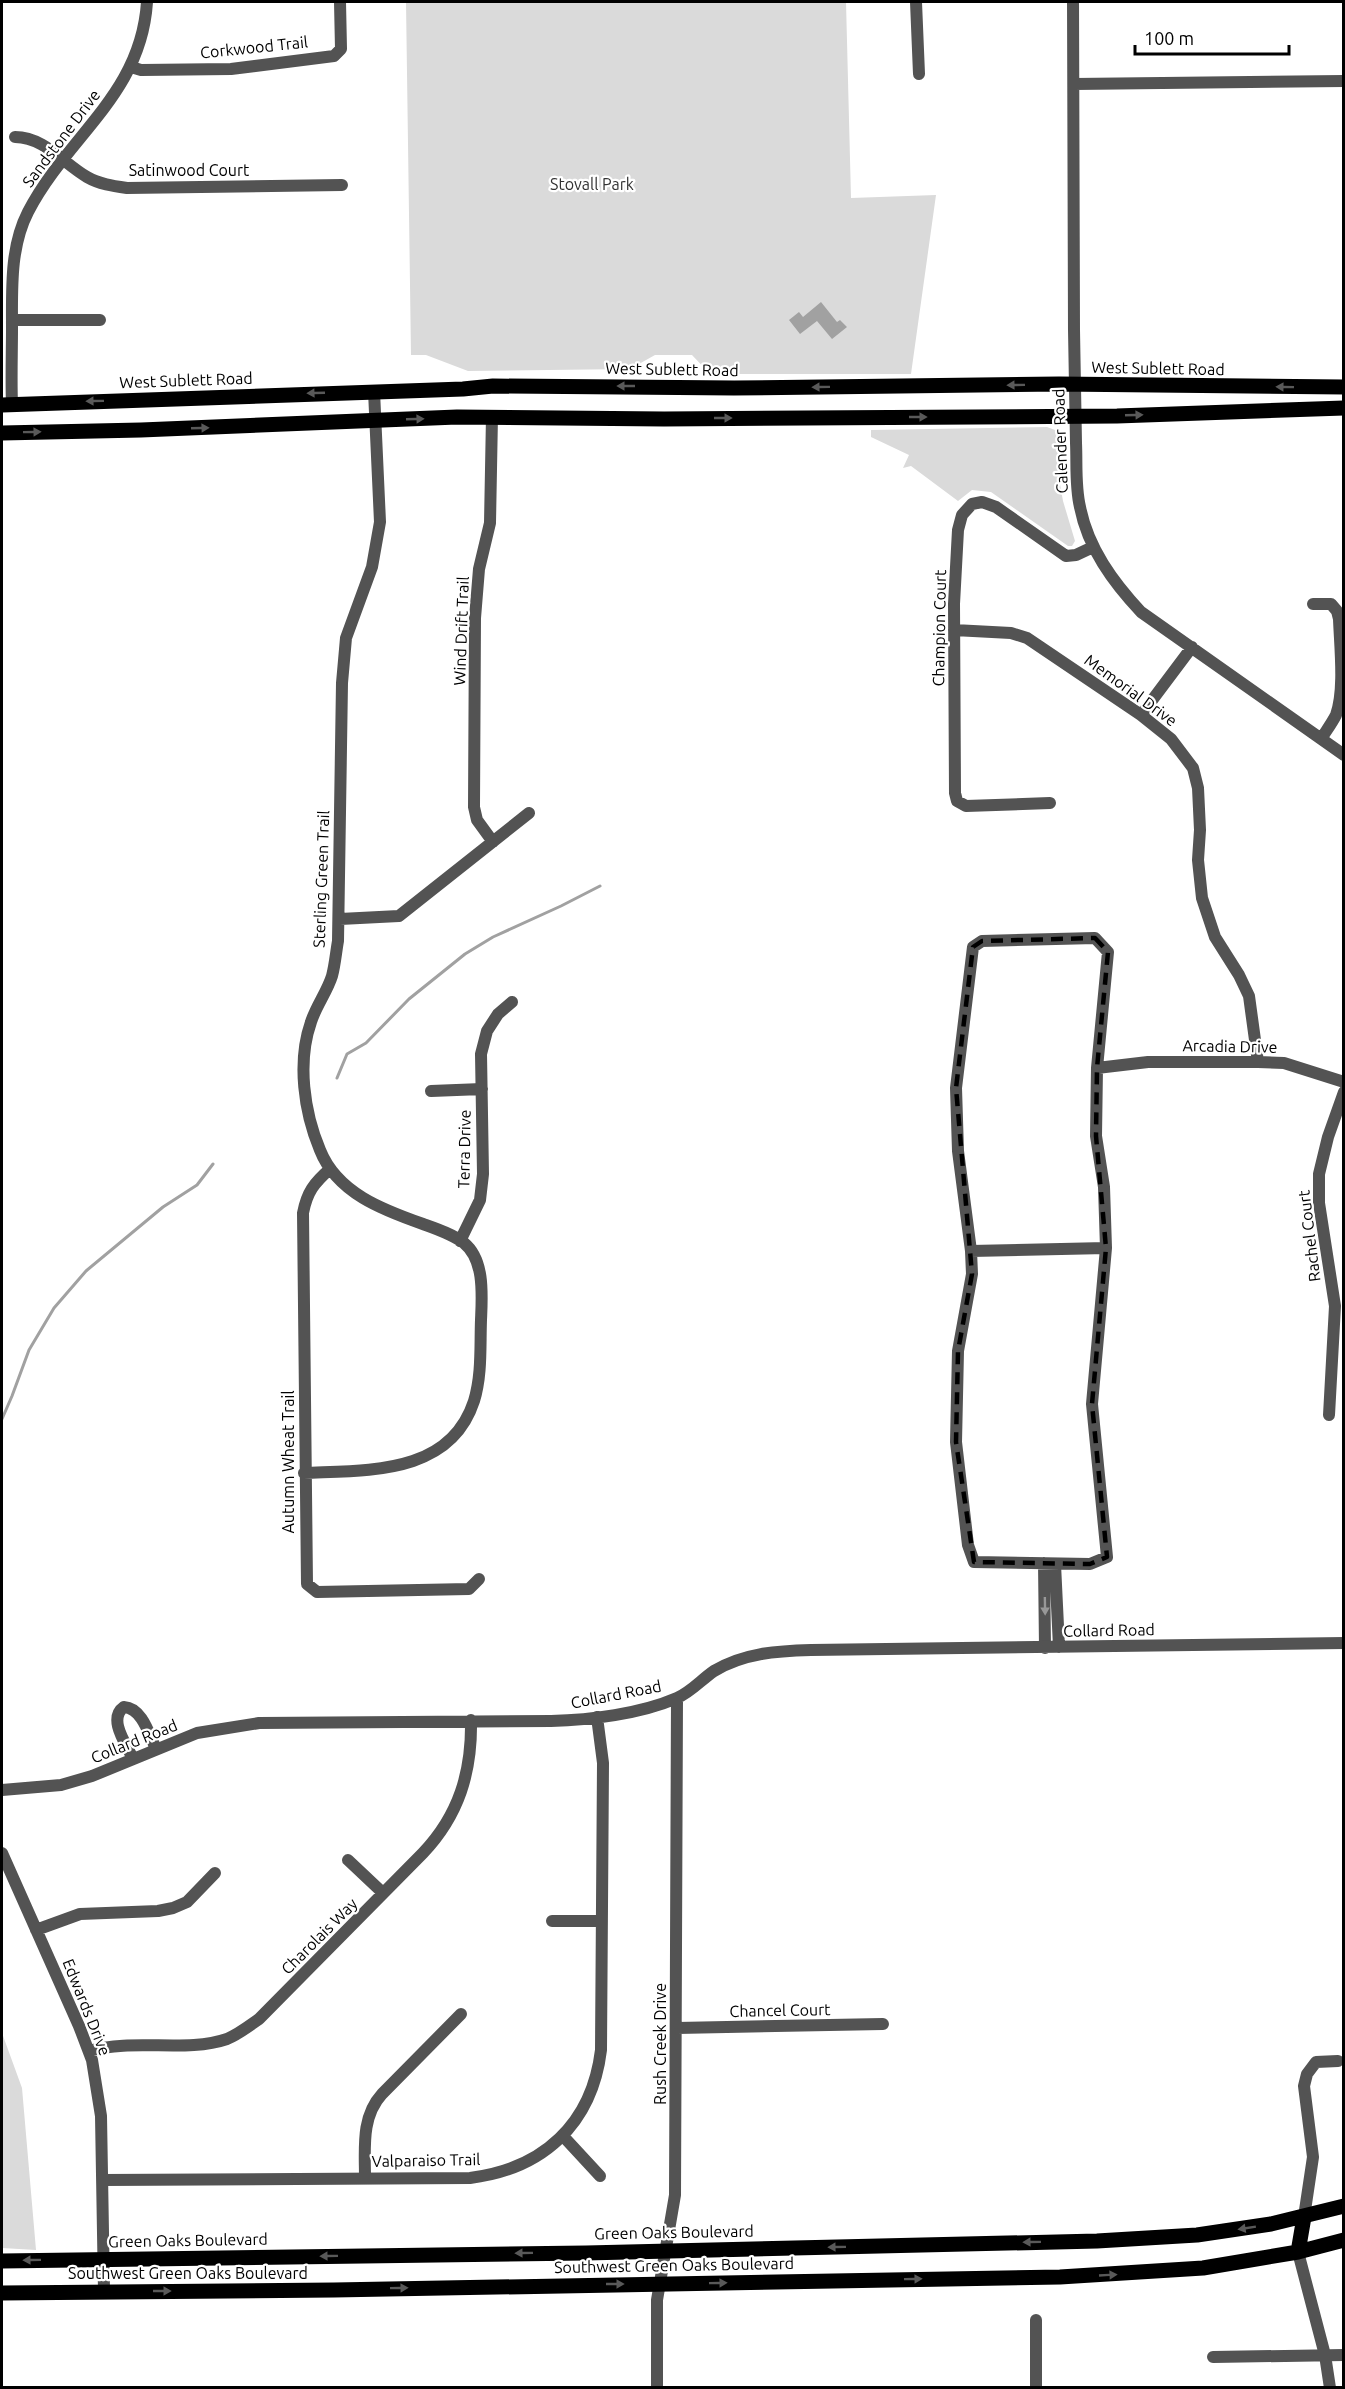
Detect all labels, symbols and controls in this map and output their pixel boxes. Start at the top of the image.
scale bar [1135,18,1290,56]
text: 100 m [1144,28,1194,48]
street label: Corkwood Trail [199,32,309,62]
street label: Sandstone Drive [19,86,103,190]
street label: Satinwood Court [129,161,250,179]
park label: Stovall Park [550,175,634,193]
street label: West Sublett Road [1091,358,1225,378]
street label: West Sublett Road [605,359,739,379]
street label: West Sublett Road [119,369,253,391]
one-way arrow [1007,380,1026,390]
one-way arrow [617,382,636,391]
one-way arrow [812,382,831,392]
one-way arrow [1276,382,1295,392]
street label: Calender Road [1049,388,1071,494]
one-way arrow [306,389,325,398]
one-way arrow [85,396,104,406]
one-way arrow [1125,411,1144,420]
one-way arrow [908,412,927,421]
one-way arrow [713,413,732,423]
one-way arrow [406,414,425,423]
one-way arrow [190,424,209,433]
one-way arrow [22,427,41,437]
street label: Champion Court [929,569,949,687]
street label: Wind Drift Trail [450,576,472,686]
street label: Memorial Drive [1081,650,1181,730]
street label: Sterling Green Trail [310,810,332,948]
street label: Arcadia Drive [1182,1036,1278,1056]
street label: Terra Drive [454,1109,474,1189]
street label: Rachel Court [1294,1189,1324,1283]
street label: Autumn Wheat Trail [279,1390,297,1534]
one-way arrow [1040,1596,1050,1615]
street label: Collard Road [1063,1620,1155,1640]
street label: Collard Road [569,1676,663,1712]
street label: Collard Road [88,1715,180,1767]
street label: Charolais Way [277,1894,361,1978]
street label: Edwards Drive [59,1956,115,2058]
street label: Rush Creek Drive [651,1983,669,2105]
street label: Chancel Court [729,2000,831,2020]
street label: Valparaiso Trail [371,2150,481,2170]
street label: Green Oaks Boulevard [594,2222,754,2242]
one-way arrow [1237,2223,1256,2232]
street label: Green Oaks Boulevard [108,2230,268,2250]
one-way arrow [1022,2238,1041,2247]
one-way arrow [827,2242,846,2252]
one-way arrow [514,2248,533,2258]
one-way arrow [319,2251,338,2261]
street label: Southwest Green Oaks Boulevard [554,2254,794,2276]
one-way arrow [23,2255,42,2265]
street label: Southwest Green Oaks Boulevard [68,2264,308,2282]
one-way arrow [1099,2270,1118,2279]
one-way arrow [904,2275,923,2284]
one-way arrow [709,2278,728,2287]
one-way arrow [606,2279,625,2289]
one-way arrow [390,2284,409,2293]
one-way arrow [153,2286,172,2296]

